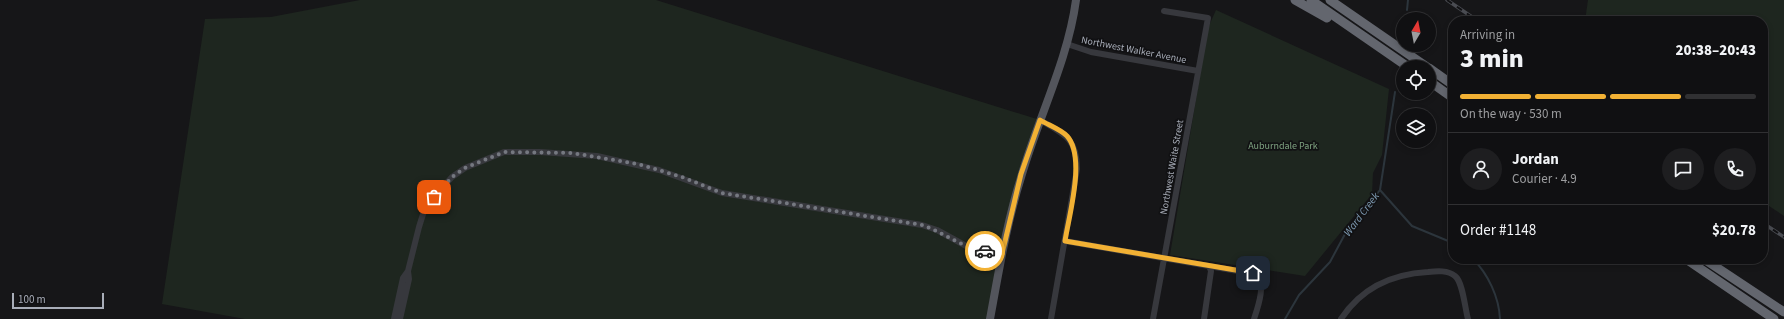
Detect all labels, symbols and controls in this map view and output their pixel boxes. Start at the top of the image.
north arrow [1396,12,1436,52]
map controls [1396,12,1436,148]
text: Arriving in [1460,26,1515,44]
street label: Northwest Walker Avenue [1080,33,1188,67]
text: 3 min [1460,40,1524,77]
text: 20:38–20:43 [1675,40,1756,61]
button: locate [1396,60,1436,100]
text: On the way · 530 m [1460,105,1562,123]
button: layers [1396,108,1436,148]
street label: Northwest Waite Street [1157,118,1187,216]
park label: Auburndale Park [1248,139,1318,153]
button: person [1460,148,1502,190]
button: chat [1662,148,1704,190]
button: phone [1714,148,1756,190]
text: Jordan [1512,149,1559,170]
text: Courier · 4.9 [1512,170,1577,188]
pin [417,180,451,214]
icon: bag [423,186,445,208]
water label: Ward Creek [1340,189,1383,239]
text: Order #1148 [1460,220,1536,241]
text: $20.78 [1712,220,1756,241]
courier [965,231,1005,271]
icon: car [974,240,996,262]
pin [1236,256,1270,290]
icon: home [1242,262,1264,284]
scale bar [12,291,104,310]
text: 100 m [18,292,46,307]

